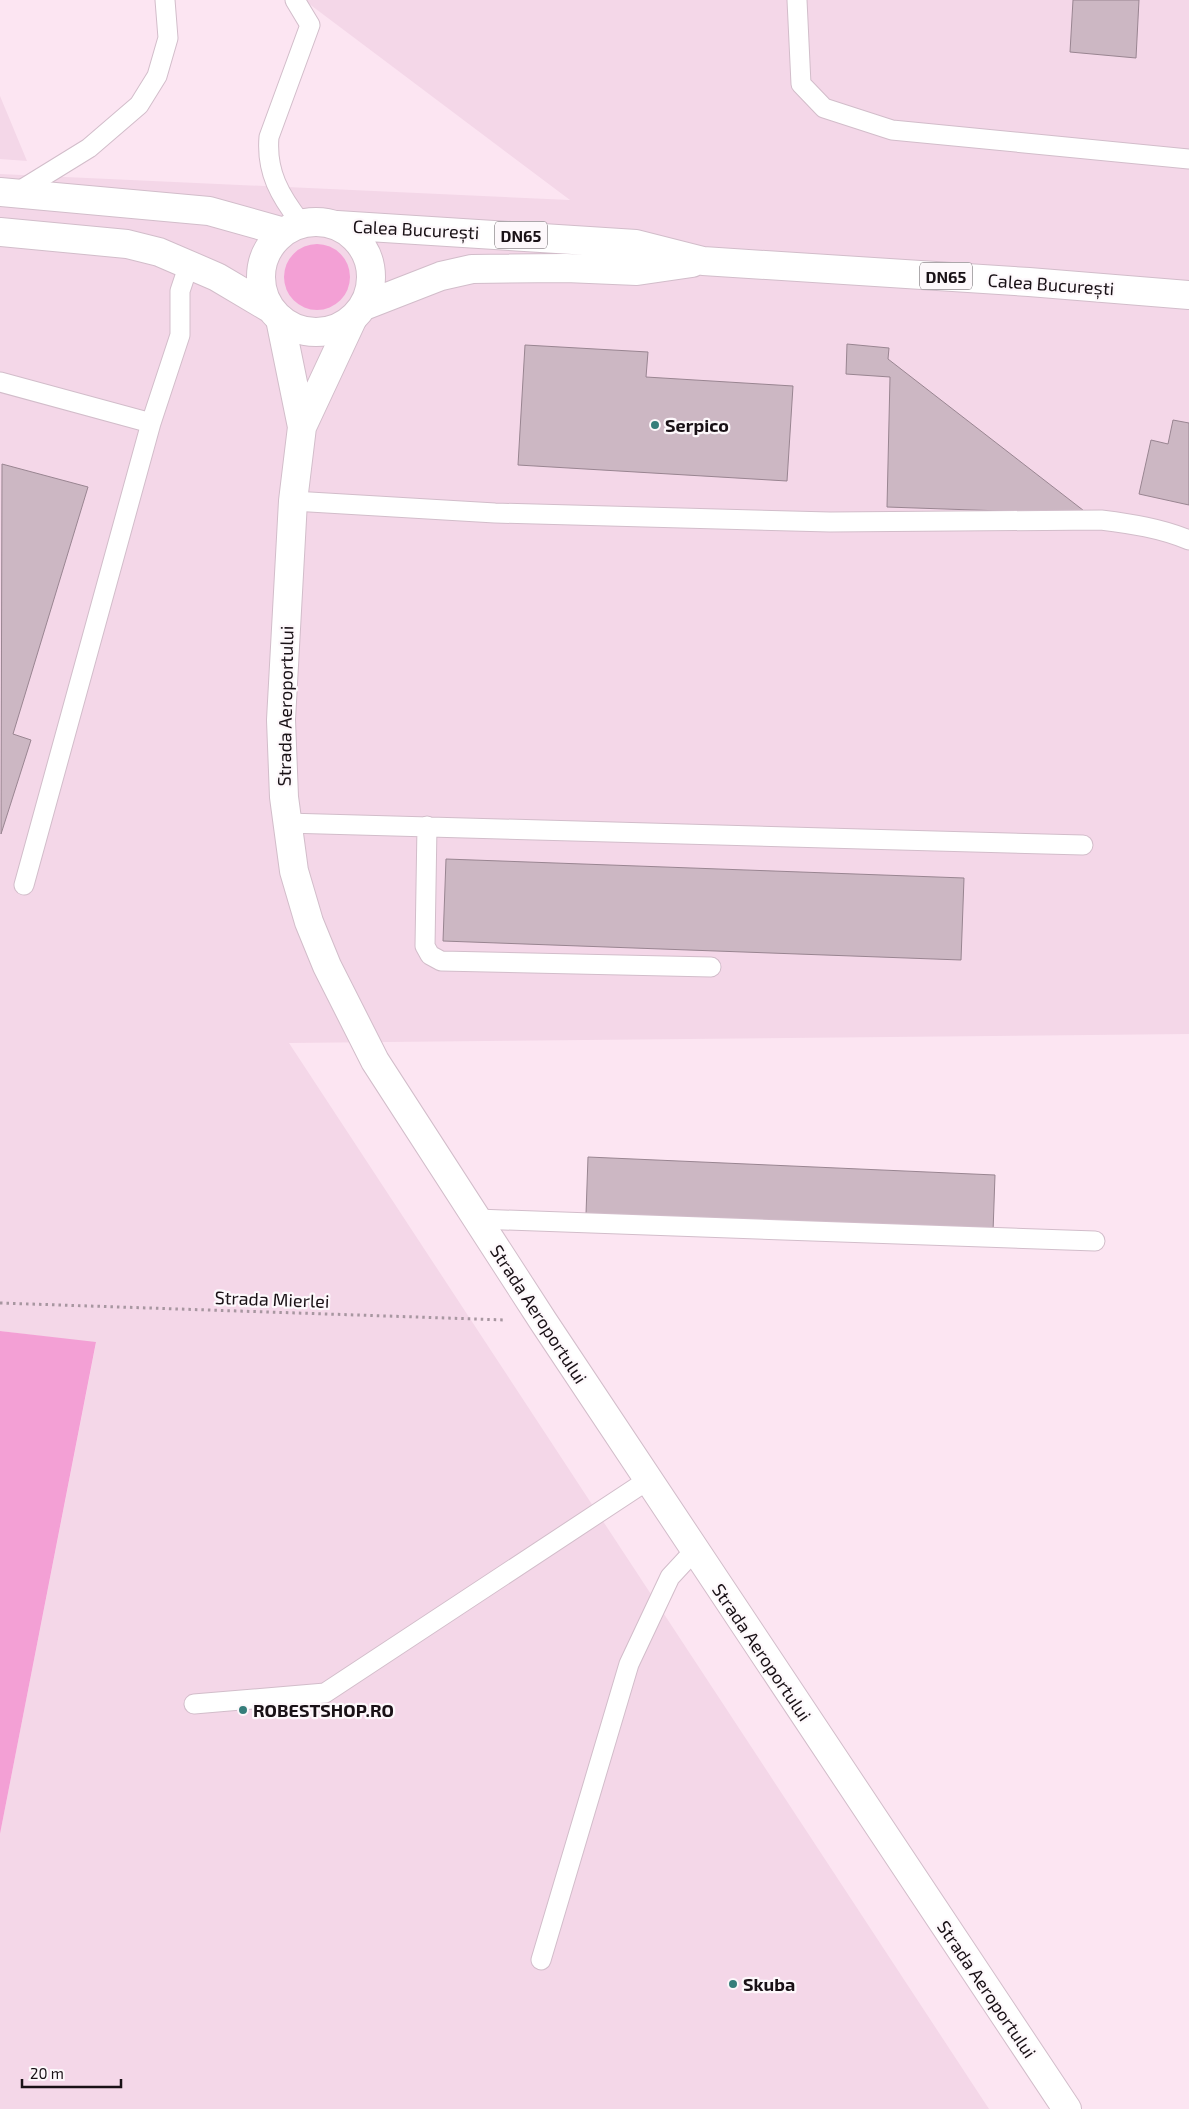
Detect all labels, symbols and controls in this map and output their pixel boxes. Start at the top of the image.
street label: Calea București [352,215,480,244]
road number: DN65 [495,222,547,248]
road number: DN65 [920,262,972,290]
street label: Calea București [987,269,1115,300]
place label: Serpico [665,414,729,436]
marker: Serpico [649,419,661,431]
street label: Strada Aeroportului [273,625,297,787]
street label: Strada Aeroportului [486,1241,592,1387]
street label: Strada Mierlei [214,1286,330,1312]
street label: Strada Aeroportului [708,1579,816,1725]
place label: ROBESTSHOP.RO [253,1699,394,1721]
marker: ROBESTSHOP.RO [237,1704,249,1716]
street label: Strada Aeroportului [933,1916,1041,2062]
place label: Skuba [743,1973,795,1995]
marker: Skuba [727,1978,739,1990]
scale bar [22,2056,121,2088]
text: 20 m [30,2064,64,2082]

